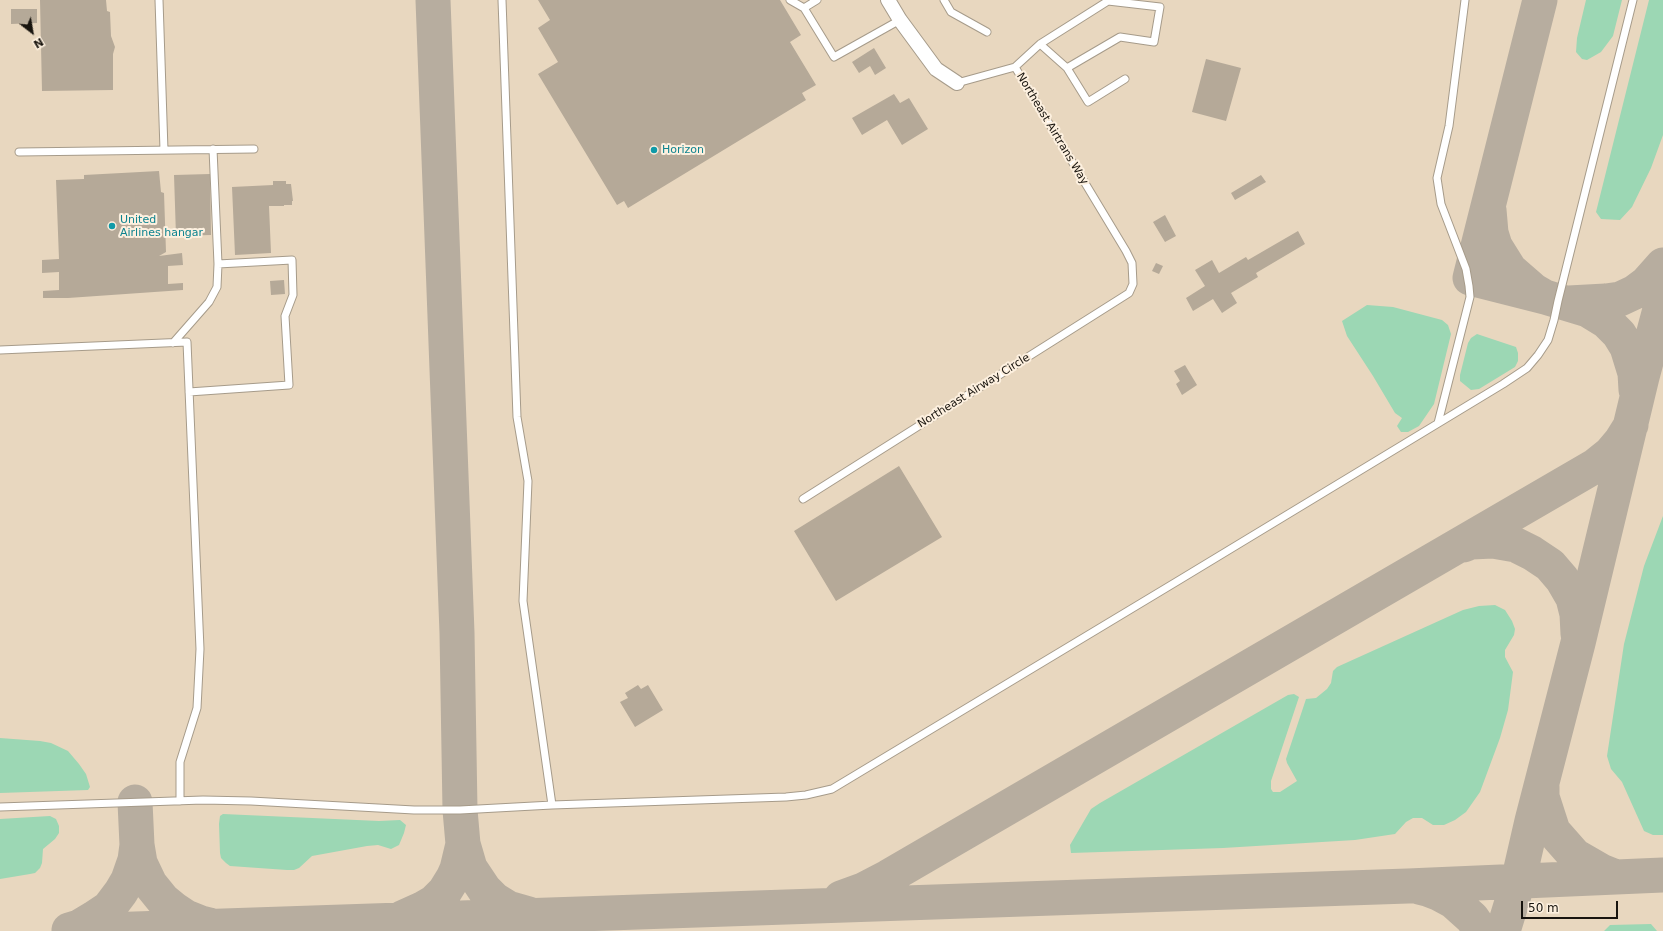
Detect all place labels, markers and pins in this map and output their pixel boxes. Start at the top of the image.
place label: Horizon [662,143,704,157]
marker: Horizon [649,145,659,155]
place label: United Airlines hangar [120,213,203,239]
marker: United Airlines hangar [107,221,117,231]

